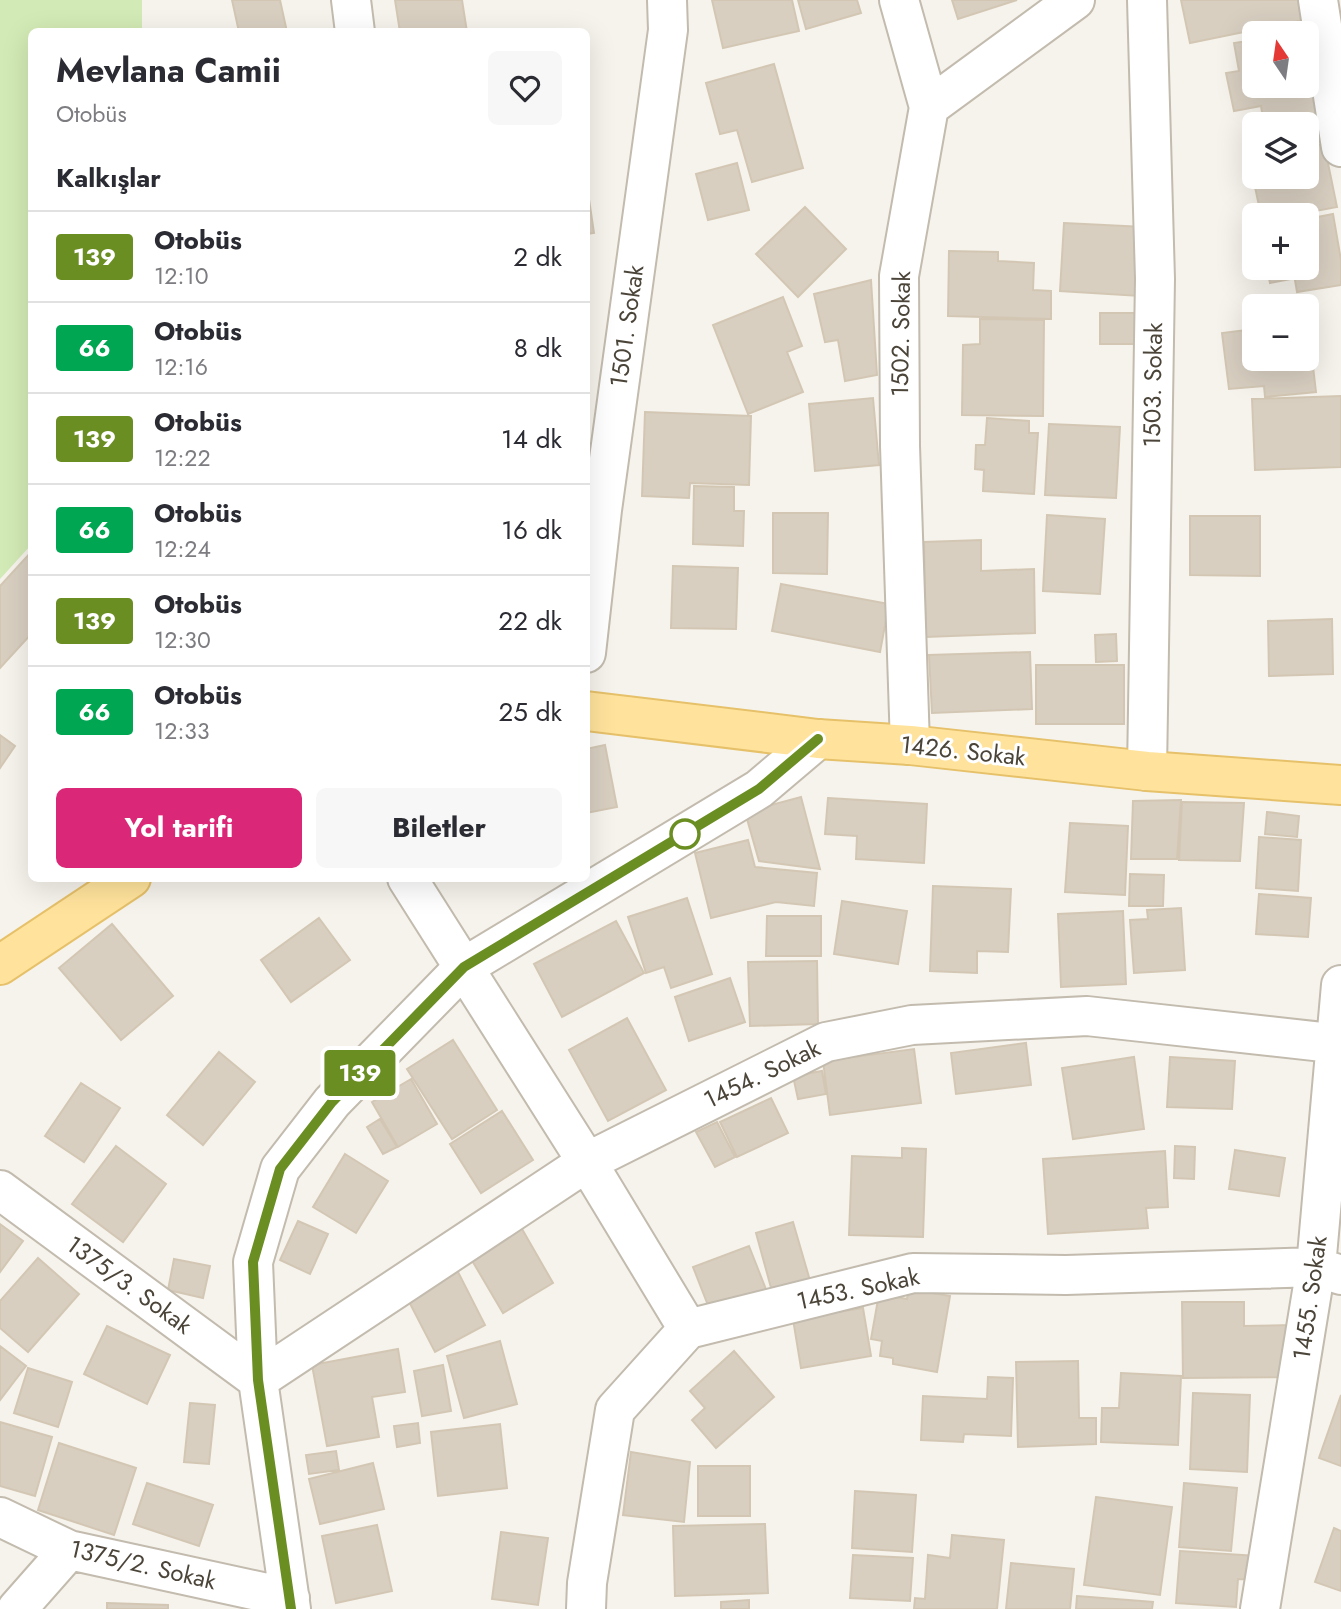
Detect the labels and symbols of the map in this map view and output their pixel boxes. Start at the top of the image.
north arrow [1242,21,1320,98]
street label: 1501. Sokak [601,262,652,389]
street label: 1502. Sokak [882,270,919,397]
street label: 1503. Sokak [1134,322,1171,448]
street label: 1426. Sokak [899,727,1028,775]
unlabelled marker [670,819,700,849]
street label: 1454. Sokak [698,1030,826,1117]
line badge: 139 [320,1050,400,1096]
street label: 1375/3. Sokak [59,1227,200,1343]
street label: 1455. Sokak [1283,1233,1336,1362]
street label: 1453. Sokak [793,1258,923,1319]
street label: 1375/2. Sokak [67,1531,220,1598]

